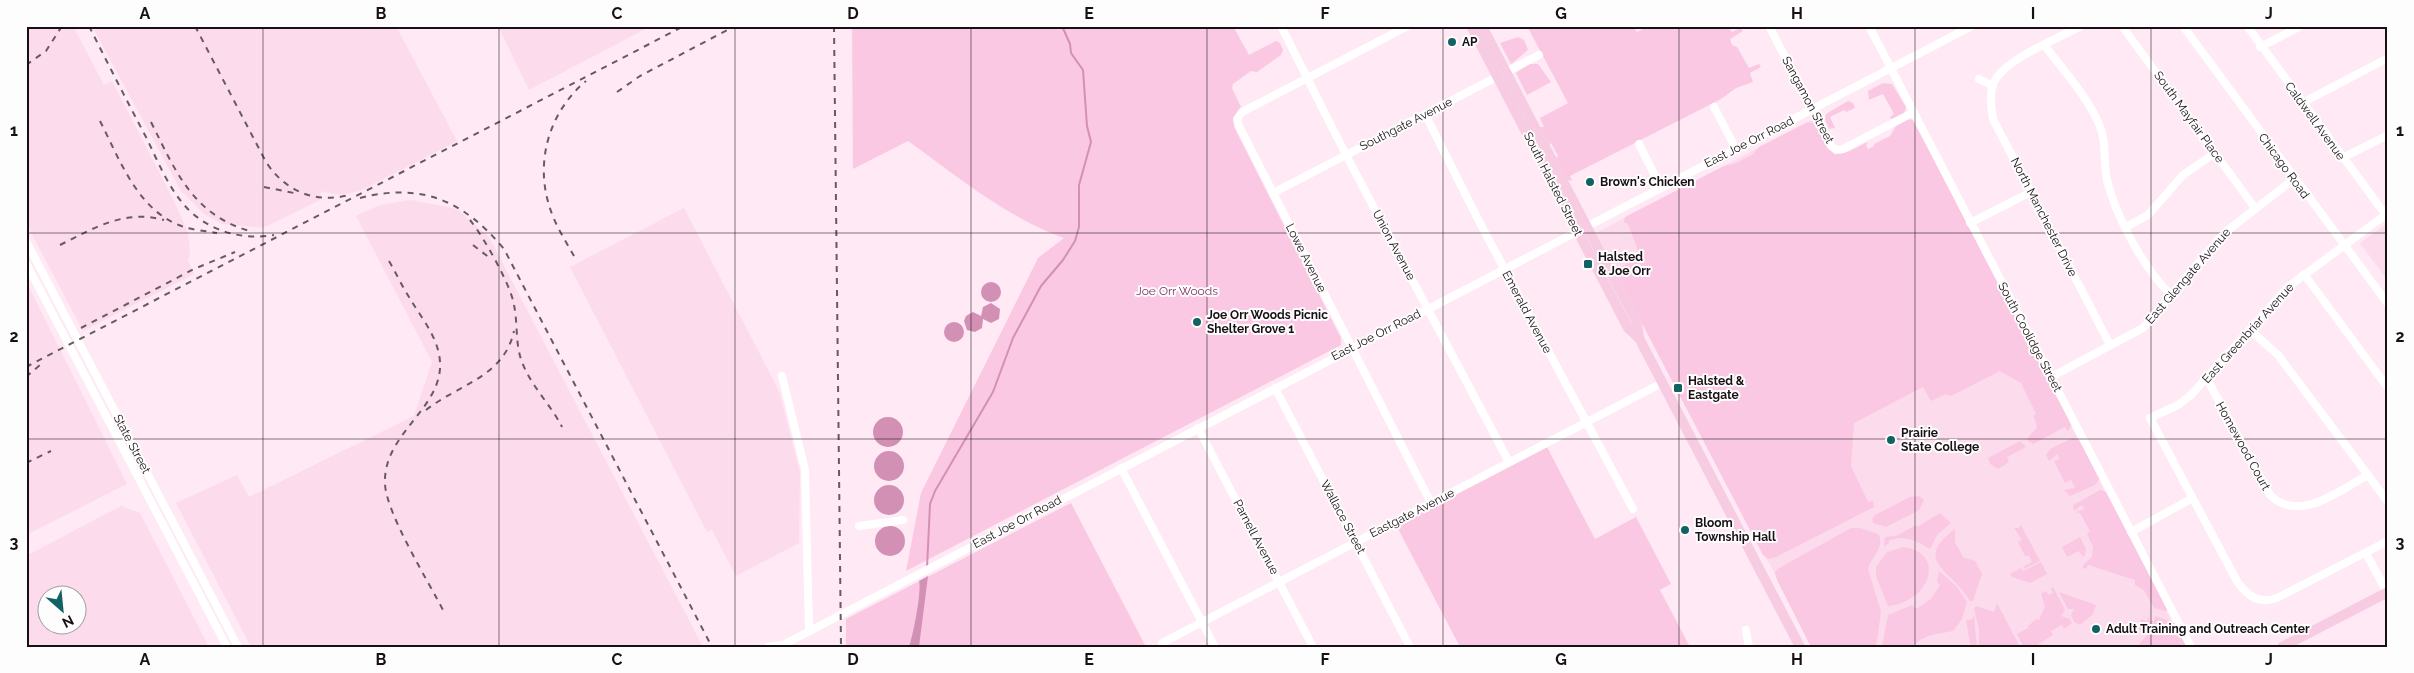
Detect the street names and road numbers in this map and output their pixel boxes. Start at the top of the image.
street label: Sangamon Street [1779,54,1837,146]
street label: South Mayfair Place [2151,68,2227,166]
street label: Caldwell Avenue [2282,79,2348,163]
street label: Southgate Avenue [1357,95,1455,153]
street label: East Joe Orr Road [1702,113,1796,171]
street label: South Halsted Street [1521,130,1585,238]
street label: Chicago Road [2256,131,2312,201]
street label: North Manchester Drive [2008,155,2080,279]
street label: Union Avenue [1370,207,1418,283]
street label: Lowe Avenue [1283,221,1329,295]
street label: East Glengate Avenue [2143,225,2233,327]
street label: Emerald Avenue [1499,268,1555,356]
street label: South Coolidge Street [1995,280,2065,394]
street label: East Greenbriar Avenue [2199,280,2297,386]
street label: East Joe Orr Road [1329,306,1423,364]
street label: Homewood Court [2213,399,2273,493]
street label: State Street [111,412,153,476]
street label: Wallace Street [1318,478,1368,556]
street label: Eastgate Avenue [1367,486,1457,540]
street label: East Joe Orr Road [970,493,1064,551]
street label: Parnell Avenue [1230,497,1282,577]

